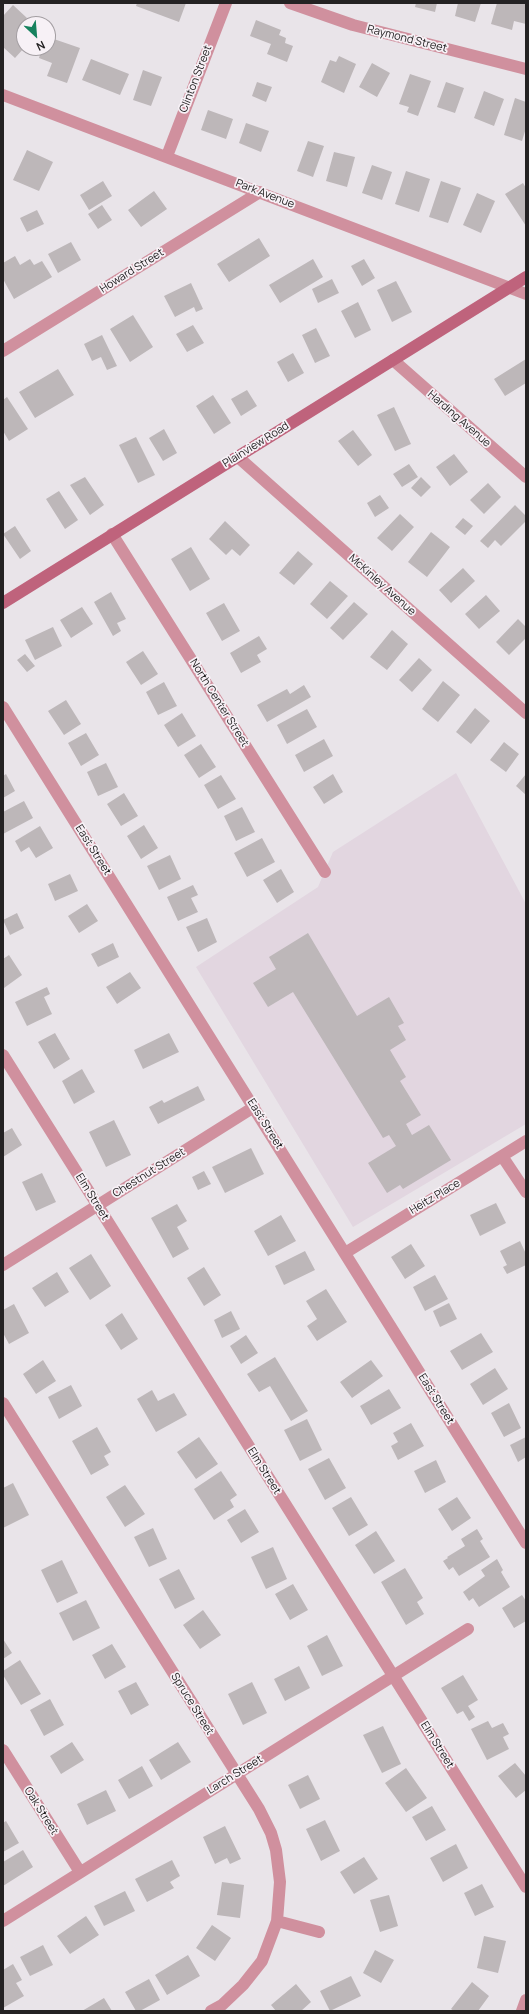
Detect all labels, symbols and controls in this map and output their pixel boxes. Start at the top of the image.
north arrow [16,16,56,56]
street label: Raymond Street [366,23,448,55]
text: N [34,38,48,55]
street label: Clinton Street [177,43,215,115]
street label: Park Avenue [234,177,296,211]
street label: Howard Street [98,246,166,296]
street label: Harding Avenue [425,388,493,450]
street label: Plainview Road [220,419,292,471]
street label: McKinley Avenue [346,551,418,619]
street label: North Center Street [187,657,251,749]
street label: East Street [72,822,114,878]
street label: East Street [244,1096,286,1152]
street label: Chestnut Street [110,1145,188,1201]
street label: Elm Street [72,1171,112,1223]
street label: Heitz Place [407,1177,463,1217]
street label: East Street [415,1371,457,1427]
street label: Elm Street [244,1445,284,1497]
street label: Spruce Street [168,1671,216,1737]
street label: Elm Street [417,1719,457,1771]
street label: Larch Street [205,1753,265,1797]
street label: Oak Street [21,1785,61,1837]

